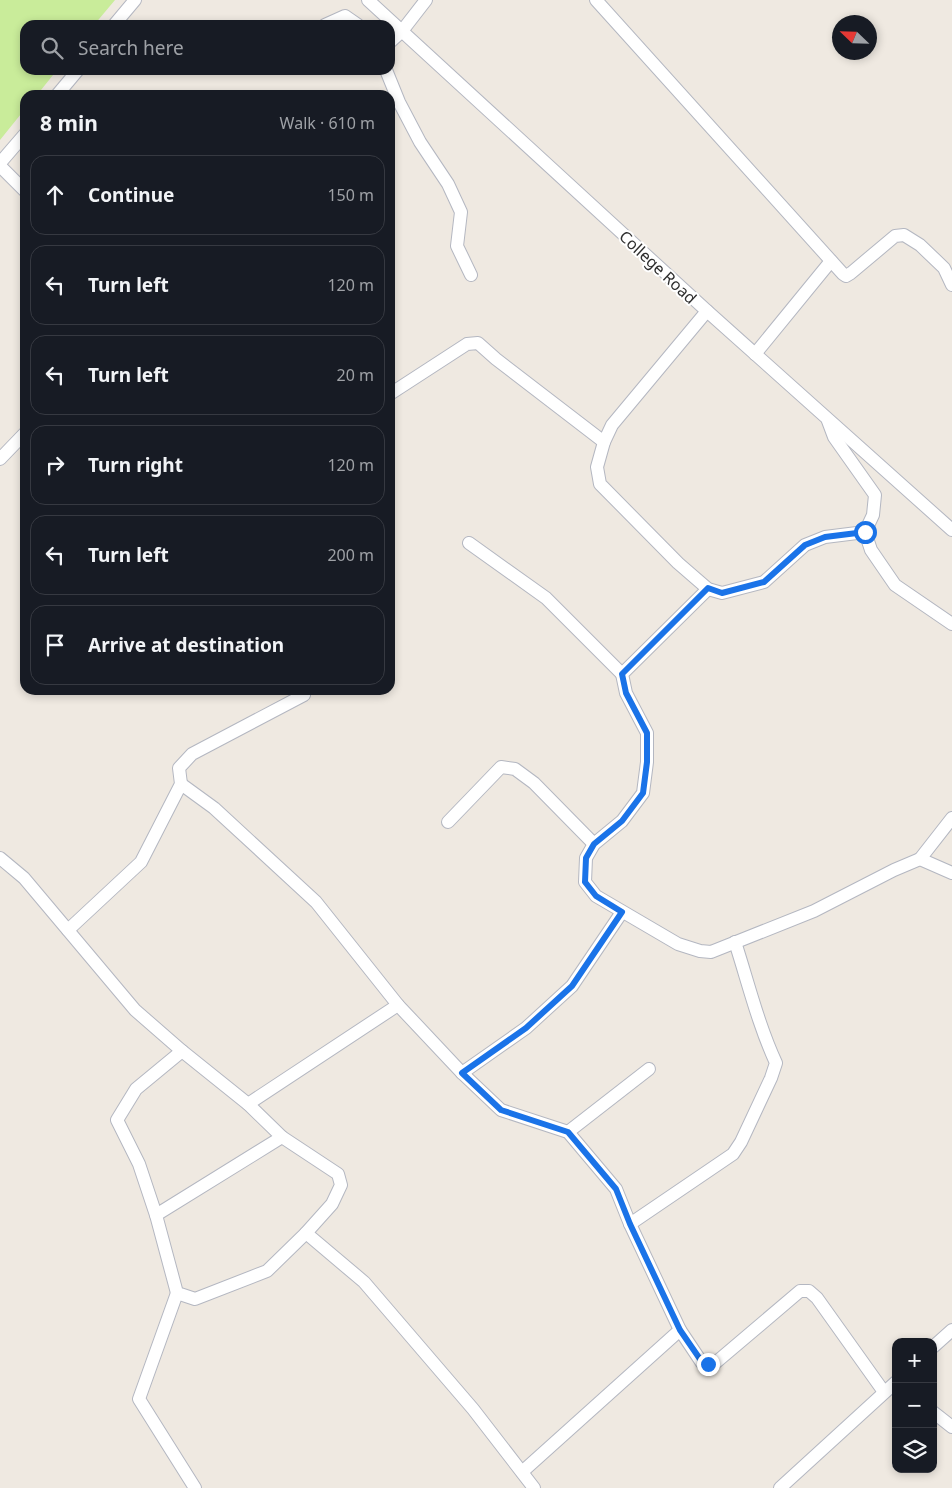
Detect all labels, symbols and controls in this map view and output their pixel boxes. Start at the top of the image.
north arrow [832,15,877,60]
search box [20,20,395,75]
icon: search [38,34,66,62]
text: Search here [78,35,184,61]
text: 8 min [40,109,98,137]
text: Walk · 610 m [280,112,375,134]
icon: ahead [41,181,69,209]
text: Continue [88,182,174,208]
text: 150 m [327,184,374,206]
street label: College Road [614,225,702,309]
icon: left [41,271,69,299]
text: Turn left [88,272,169,298]
text: 120 m [327,274,374,296]
icon: left [41,361,69,389]
text: Turn left [88,362,169,388]
text: 20 m [337,364,374,386]
icon: right [41,451,69,479]
text: Turn right [88,452,183,478]
text: 120 m [327,454,374,476]
route start [854,521,877,544]
icon: left [41,541,69,569]
text: Turn left [88,542,169,568]
text: 200 m [327,544,374,566]
icon: arrive [41,631,69,659]
text: Arrive at destination [88,632,284,658]
map controls [892,1338,937,1473]
button: + [892,1338,937,1383]
route end [697,1353,720,1376]
button: − [892,1383,937,1428]
button: layers [892,1428,937,1473]

